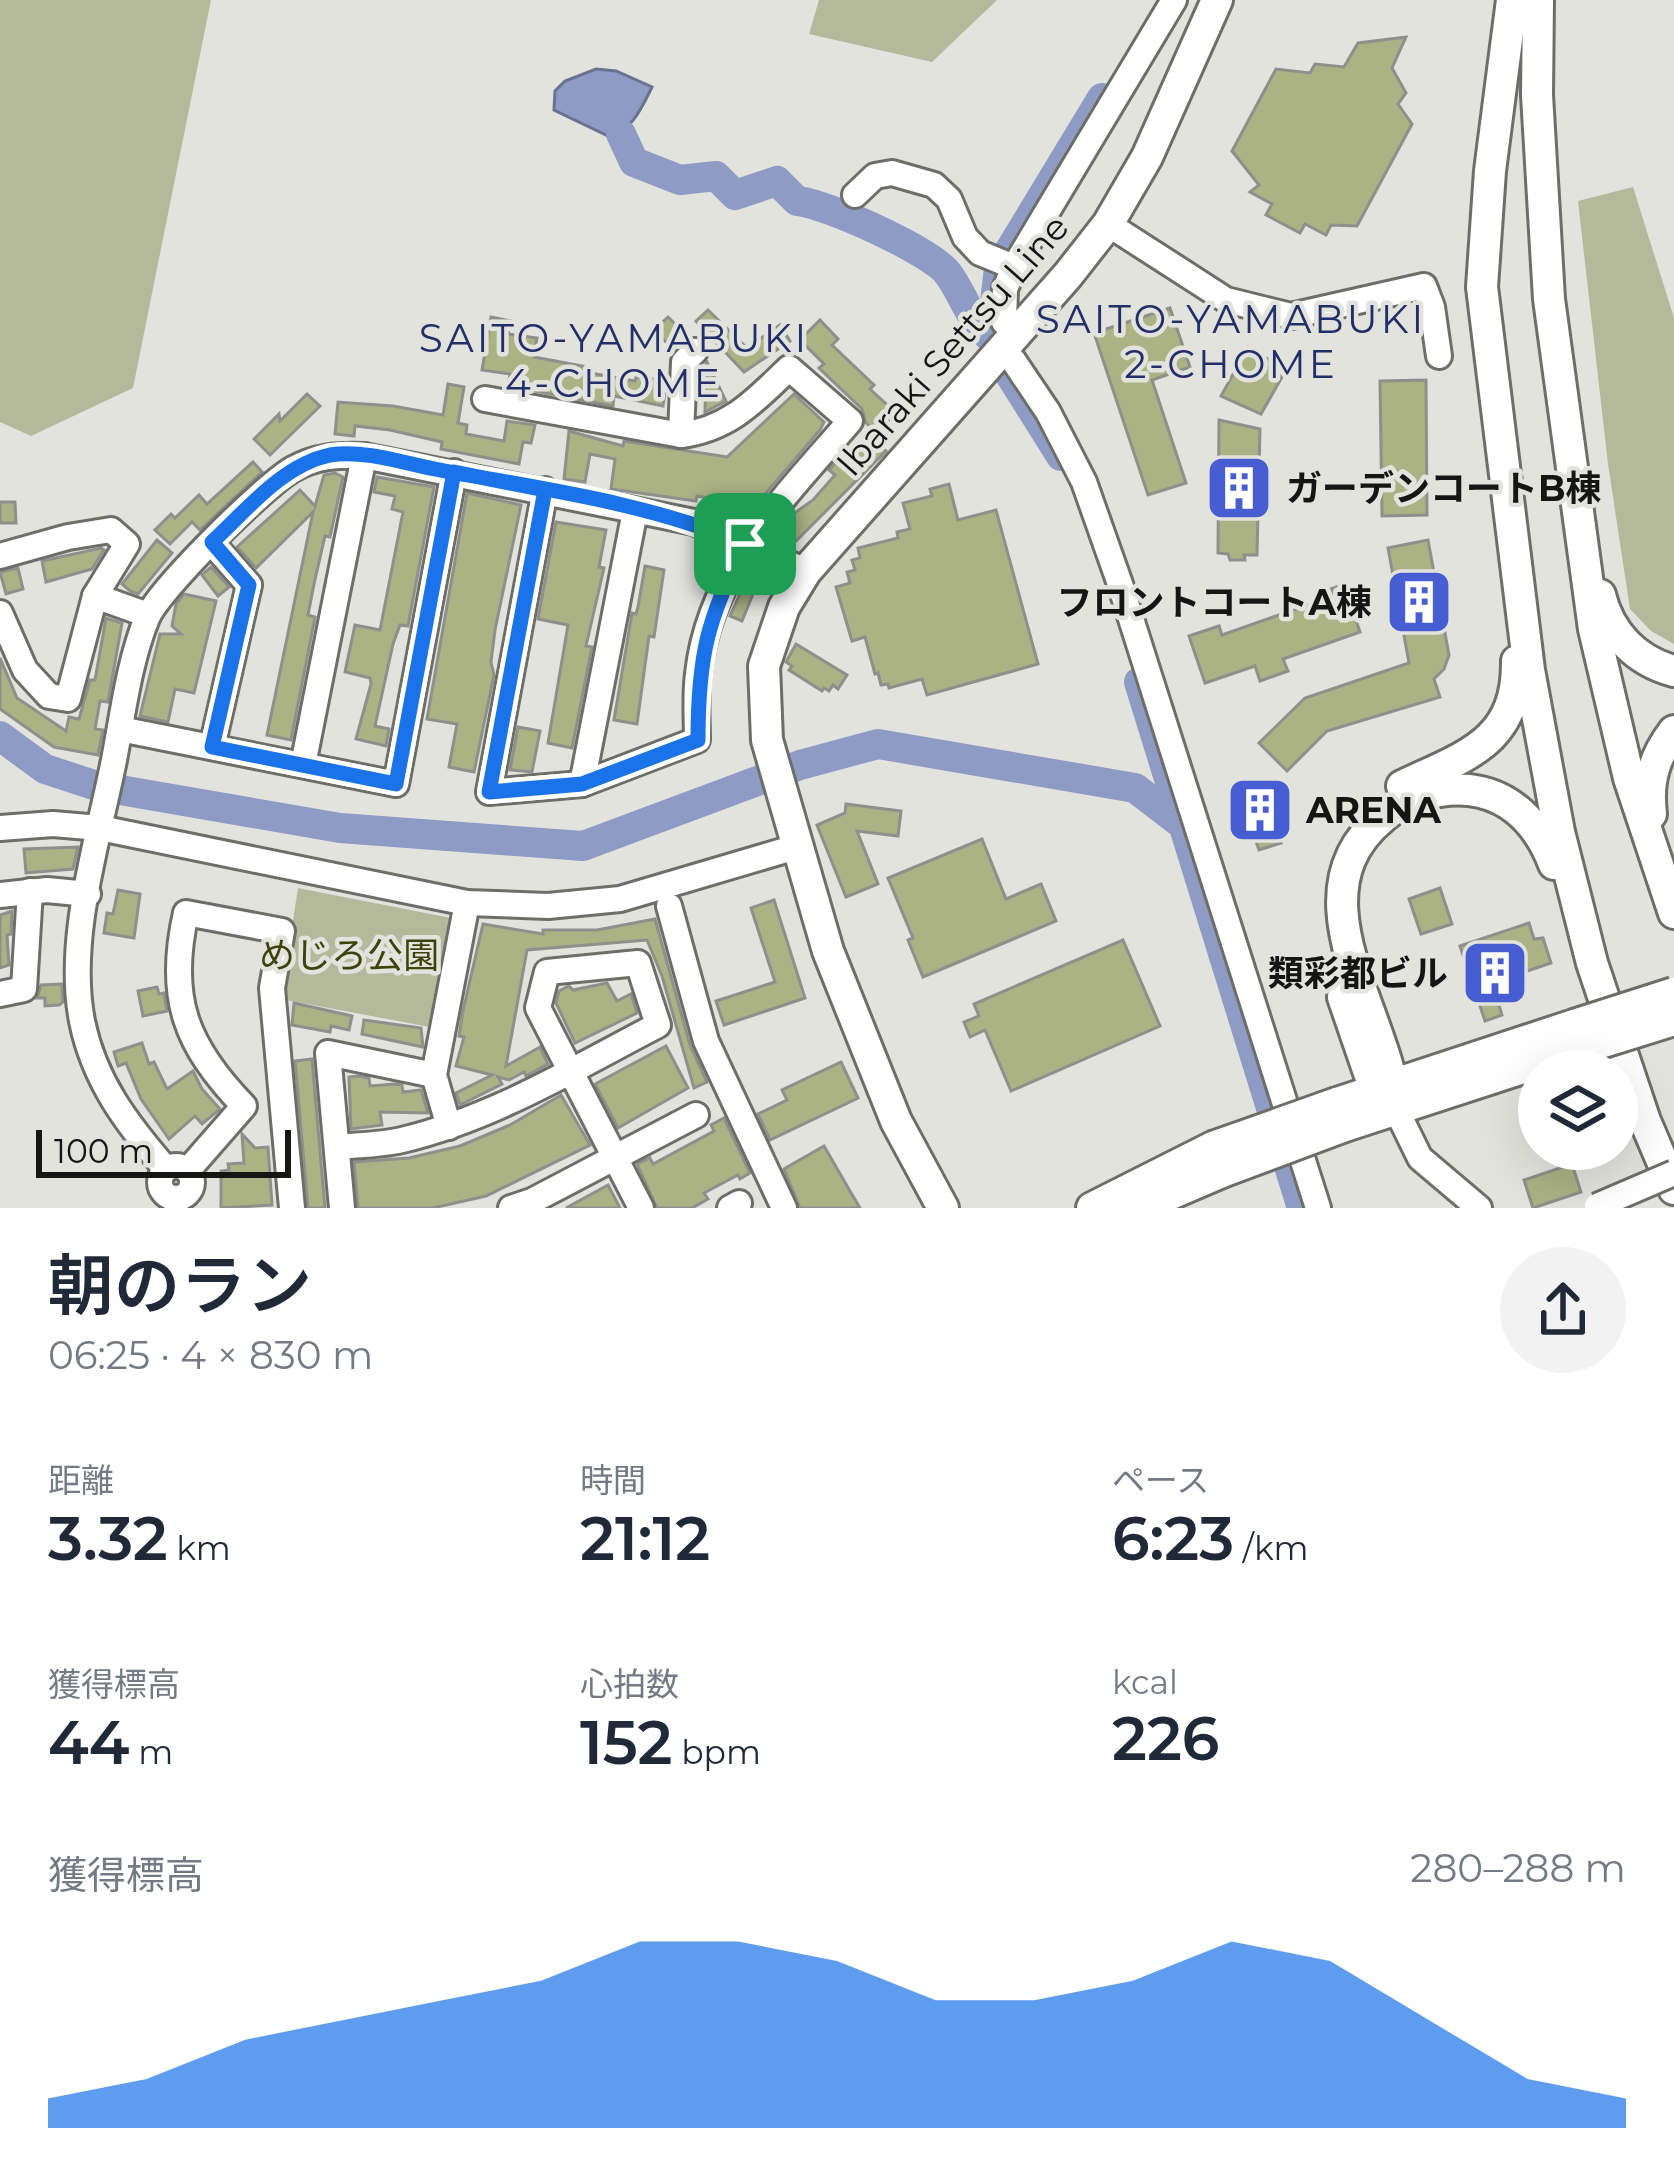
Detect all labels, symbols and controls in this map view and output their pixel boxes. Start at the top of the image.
street label: Ibaraki Settsu Line [826,205,1078,485]
district label: SAITO-YAMABUKI 2-CHOME [1036,295,1426,388]
district label: SAITO-YAMABUKI 4-CHOME [419,314,809,407]
building icon: ガーデンコートB棟 [1204,453,1274,523]
place label: ガーデンコートB棟 [1286,466,1602,510]
pin [694,493,796,595]
icon: arrive [712,511,778,577]
building icon: フロントコートA棟 [1384,567,1454,637]
place label: フロントコートA棟 [1056,580,1372,624]
building icon: ARENA [1225,775,1295,845]
place label: ARENA [1305,788,1441,832]
park label: めじろ公園 [259,933,439,977]
building icon: 類彩都ビル [1460,938,1530,1008]
place label: 類彩都ビル [1268,951,1448,995]
map controls [1518,1050,1638,1170]
button: layers [1518,1050,1638,1170]
scale bar [36,1124,291,1177]
text: 100 m [54,1131,153,1171]
text: 朝のラン [48,1245,312,1326]
button: share [1500,1247,1626,1373]
text: 06:25 · 4 × 830 m [48,1331,373,1379]
text: 距離 [48,1460,114,1500]
text: 時間 [580,1460,646,1500]
text: ペース [1112,1460,1209,1500]
text: 3.32 [48,1502,168,1575]
text: 21:12 [580,1502,710,1575]
text: 6:23 [1112,1502,1234,1575]
text: km [168,1528,231,1568]
text: /km [1234,1528,1308,1568]
text: kcal [1112,1662,1178,1702]
text: 獲得標高 [48,1664,180,1704]
text: 心拍数 [580,1664,679,1704]
text: 226 [1112,1702,1219,1775]
text: 44 [48,1706,129,1779]
text: 152 [580,1706,673,1779]
text: m [129,1732,173,1772]
text: bpm [673,1732,761,1772]
text: 280–288 m [1410,1844,1626,1892]
text: 獲得標高 [48,1851,204,1899]

